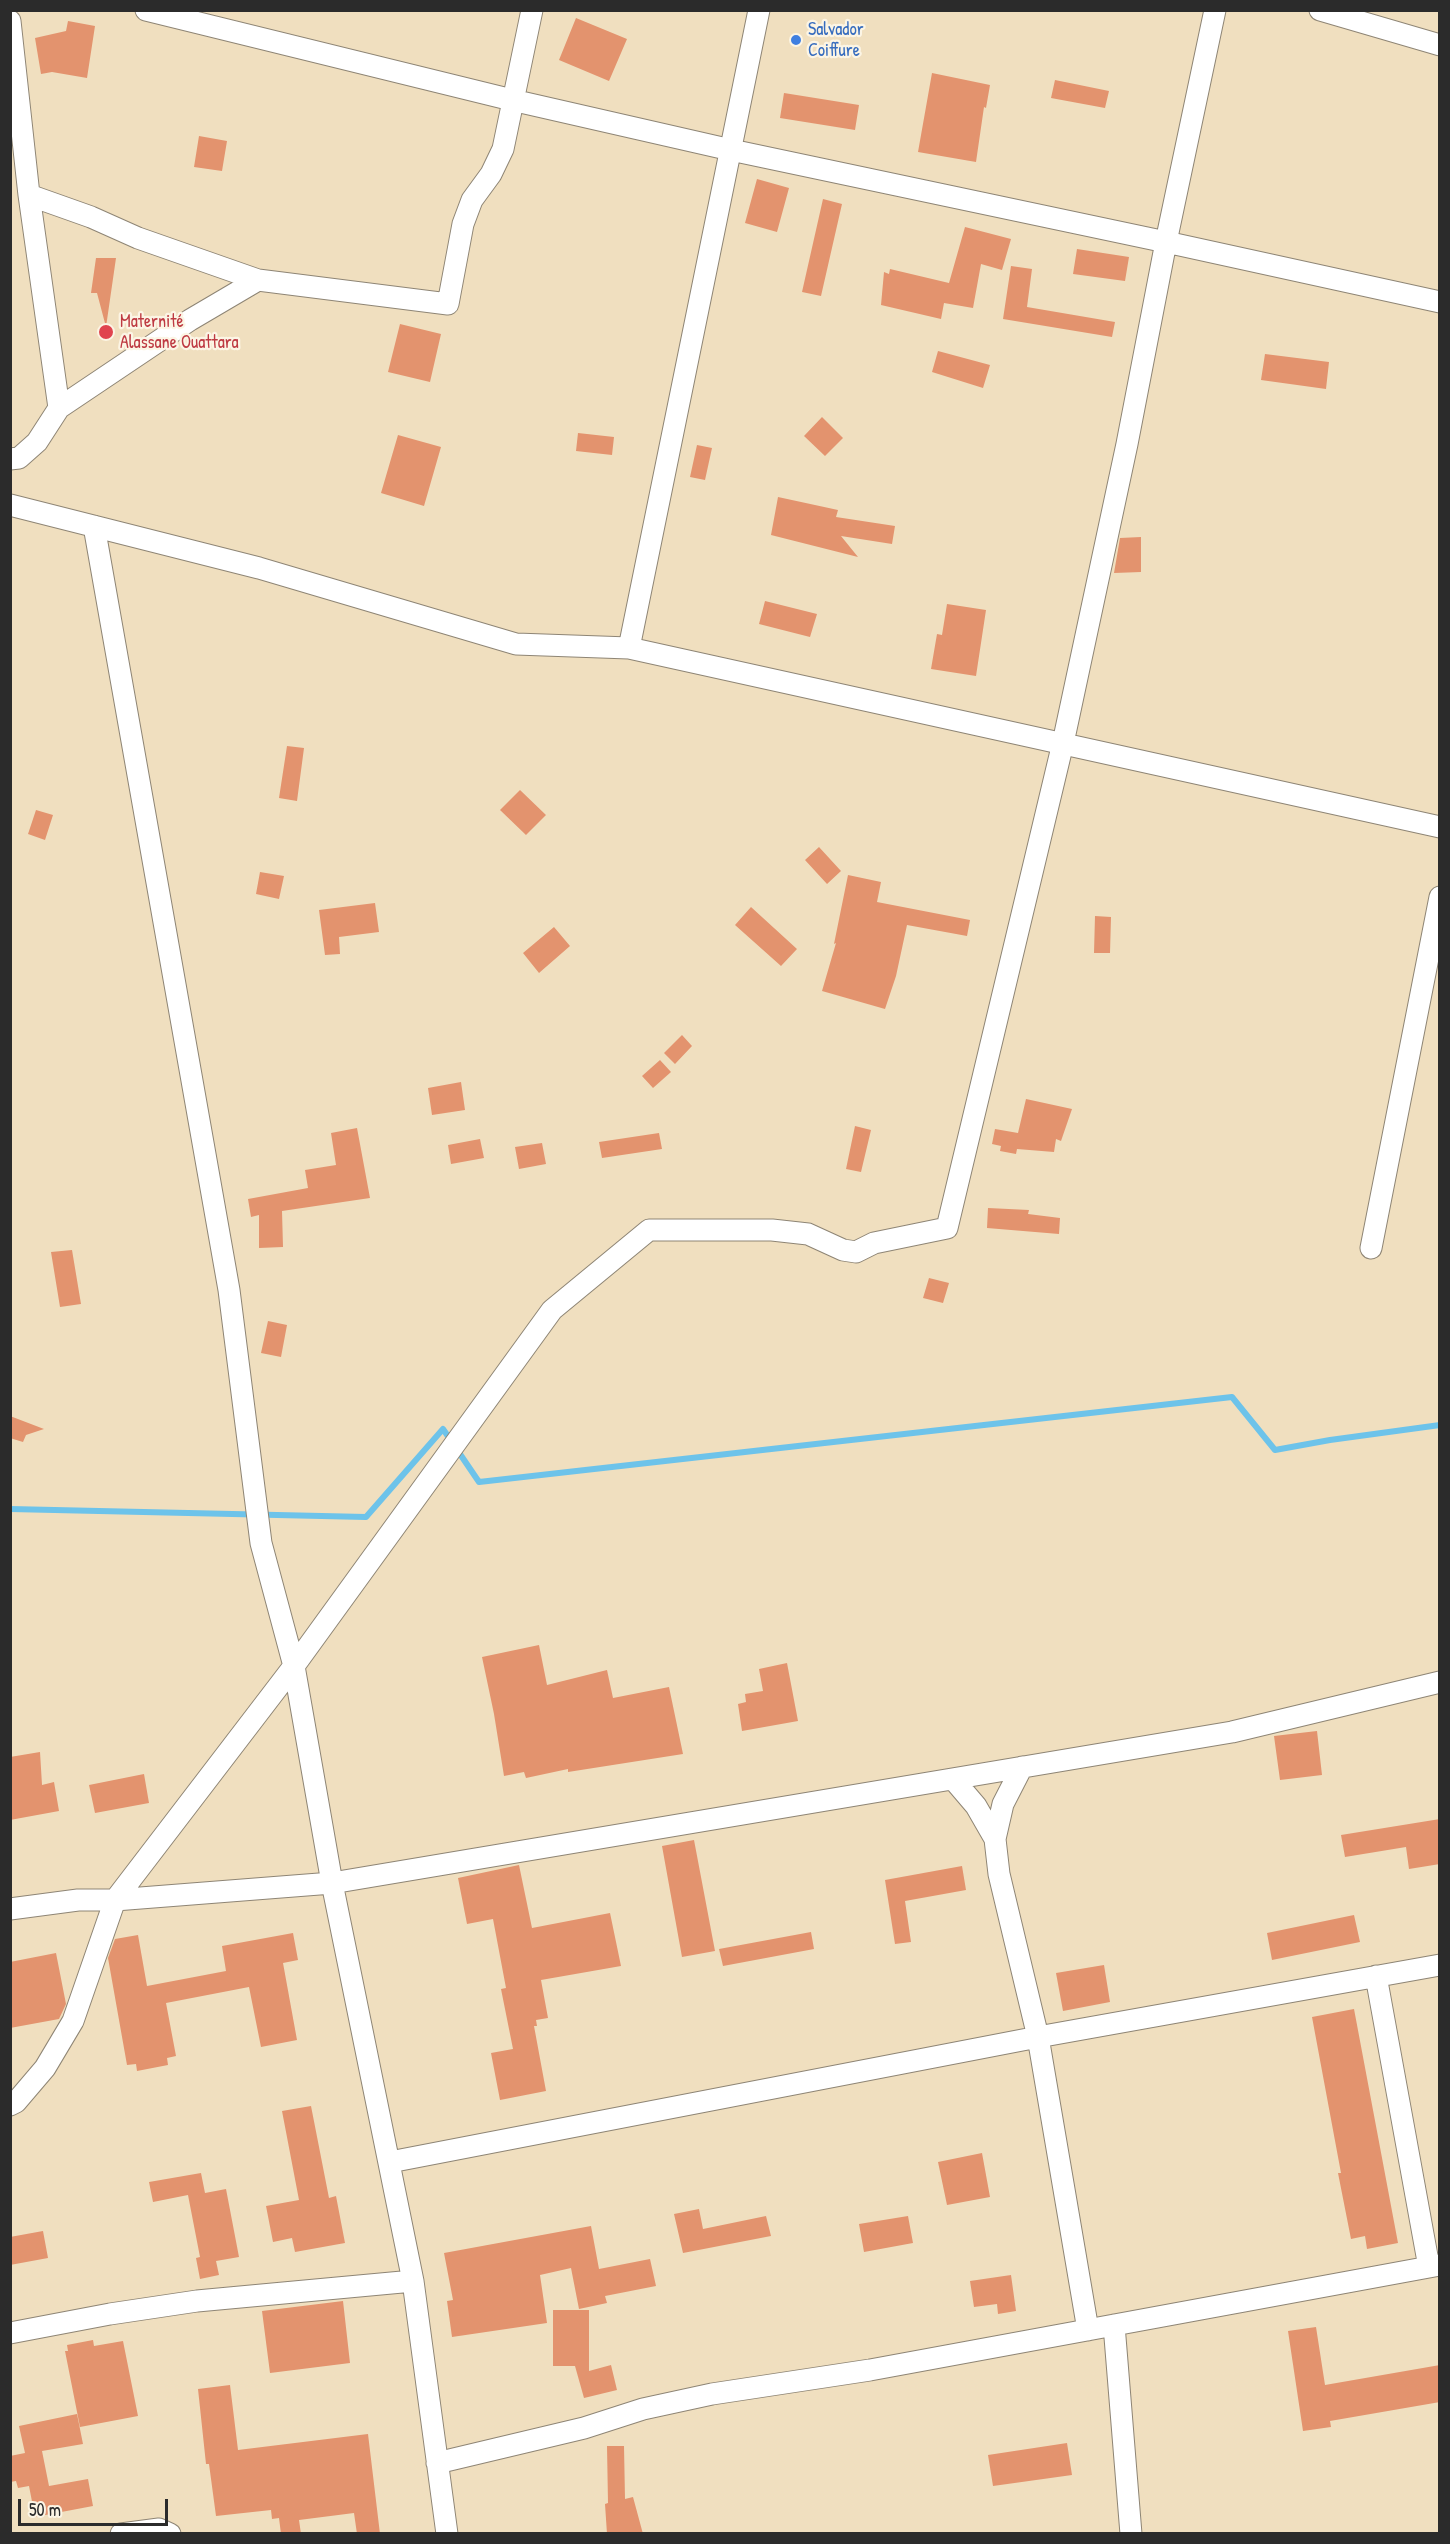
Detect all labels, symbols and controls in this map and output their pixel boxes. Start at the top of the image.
place label: Salvador Coiffure [808,19,864,62]
marker: Salvador Coiffure [789,33,803,47]
place label: Maternité Alassane Ouattara [120,311,239,354]
marker: Maternité Alassane Ouattara [97,323,115,341]
scale bar [21,2487,171,2525]
text: 50 m [29,2497,61,2522]

